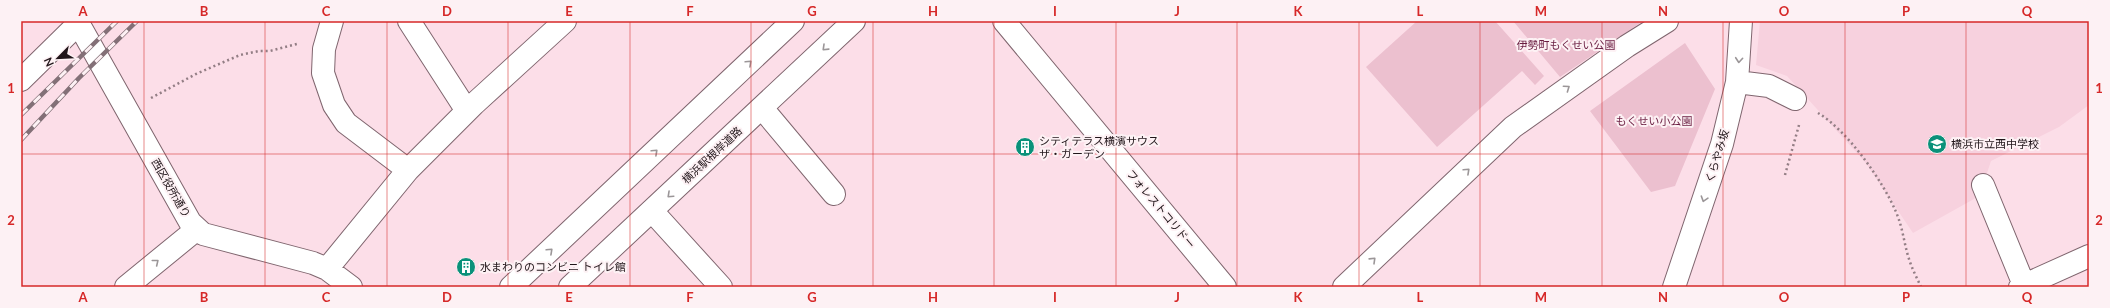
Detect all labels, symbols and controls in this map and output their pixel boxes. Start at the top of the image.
text: A [77,3,88,19]
text: B [200,3,209,19]
text: C [322,3,331,19]
text: D [442,3,452,19]
text: E [565,3,573,19]
text: F [686,3,694,19]
text: G [807,3,817,19]
text: H [928,3,938,19]
text: I [1053,3,1057,19]
text: J [1174,3,1180,19]
text: K [1294,3,1304,19]
text: L [1417,3,1424,19]
text: M [1535,3,1547,19]
text: N [1658,3,1668,19]
text: O [1779,3,1790,19]
text: P [1902,3,1910,19]
text: Q [2022,3,2033,19]
north arrow [38,38,78,78]
park label: 伊勢町もくせい公園 [1517,38,1616,51]
one-way arrow [822,43,830,51]
text: N [41,56,56,69]
one-way arrow [1734,57,1743,63]
one-way arrow [744,60,752,67]
text: 1 [7,80,15,96]
text: 1 [2095,80,2103,96]
one-way arrow [1563,85,1570,93]
park label: もくせい小公園 [1616,114,1693,127]
street label: 横浜駅根岸道路 [679,124,744,186]
street label: くらやみ坂 [1702,128,1731,184]
school or university icon: 横浜市立西中学校 [1926,133,1948,155]
place label: シティテラス横濱サウス ザ・ガーデン [1039,134,1159,160]
building icon: シティテラス横濱サウス ザ・ガーデン [1014,136,1036,158]
place label: 横浜市立西中学校 [1951,137,2039,150]
one-way arrow [650,149,658,157]
street label: 西区役所通り [149,156,194,220]
street label: フォレストコリドー [1125,167,1198,251]
one-way arrow [1462,168,1470,176]
one-way arrow [667,190,675,198]
one-way arrow [1700,195,1708,202]
text: 2 [7,212,15,228]
text: 2 [2095,212,2103,228]
one-way arrow [545,248,553,255]
building icon: 水まわりのコンビニ トイレ館 [455,256,477,278]
one-way arrow [1368,258,1376,265]
one-way arrow [151,260,158,267]
place label: 水まわりのコンビニ トイレ館 [480,260,626,273]
text: A [77,289,88,305]
text: B [200,289,209,305]
text: C [322,289,331,305]
text: D [442,289,452,305]
text: E [565,289,573,305]
text: F [686,289,694,305]
text: G [807,289,817,305]
text: H [928,289,938,305]
text: I [1053,289,1057,305]
text: J [1174,289,1180,305]
text: K [1294,289,1304,305]
text: L [1417,289,1424,305]
text: M [1535,289,1547,305]
text: N [1658,289,1668,305]
text: O [1779,289,1790,305]
text: P [1902,289,1910,305]
text: Q [2022,289,2033,305]

